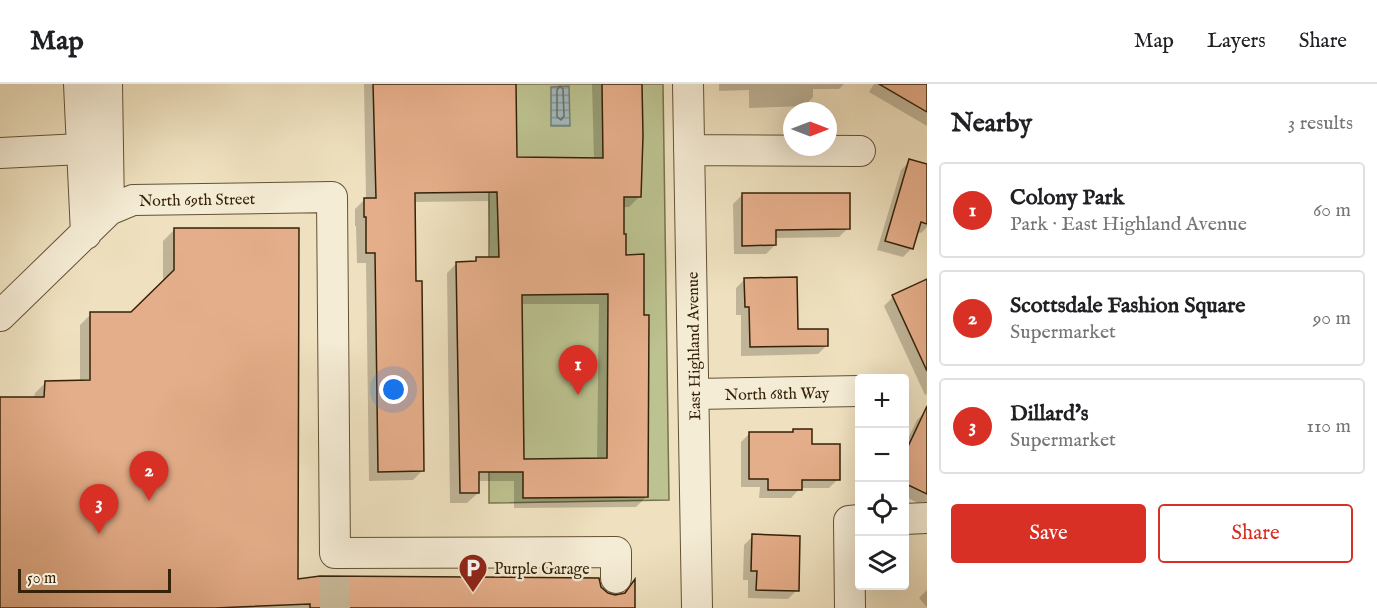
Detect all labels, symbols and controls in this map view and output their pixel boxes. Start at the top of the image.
text: Map [30,24,84,59]
text: Map [1134,28,1174,55]
text: Layers [1207,28,1266,55]
text: Share [1299,28,1347,55]
north arrow [783,102,837,156]
text: Nearby [951,107,1032,140]
text: 3 results [1288,111,1353,136]
text: Colony Park [1010,184,1124,212]
street label: North 69th Street [139,190,256,212]
text: 1 [969,198,976,223]
text: 60 m [1313,198,1351,223]
text: Park · East Highland Avenue [1010,212,1247,237]
street label: East Highland Avenue [684,272,706,420]
text: Scottsdale Fashion Square [1010,292,1245,320]
text: 2 [968,306,977,331]
text: 90 m [1313,306,1351,331]
text: Supermarket [1010,320,1116,345]
pin: 1 [558,346,598,395]
map controls [855,374,909,590]
button: + [855,374,909,428]
your location [379,375,408,404]
street label: North 68th Way [724,384,830,406]
text: Dillard's [1010,400,1089,428]
text: 3 [969,414,976,439]
text: 110 m [1307,414,1351,439]
button: − [855,428,909,482]
text: Supermarket [1010,428,1116,453]
pin: 2 [130,452,168,501]
button: locate [855,482,909,536]
pin: 3 [80,484,118,534]
button: Save [951,504,1146,563]
button: Share [1158,504,1353,563]
button: layers [855,536,909,590]
parking icon: Purple Garage [457,552,489,594]
place label: Purple Garage [494,560,590,580]
scale bar [18,566,171,594]
text: 50 m [27,569,56,589]

